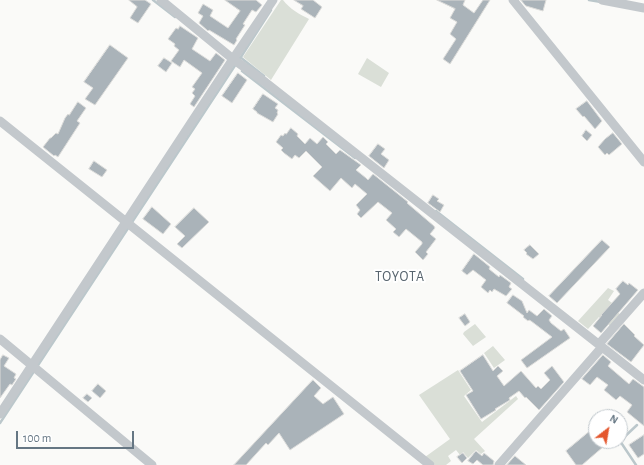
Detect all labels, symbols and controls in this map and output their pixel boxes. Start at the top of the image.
district label: TOYOTA [375,269,425,285]
north arrow [588,409,628,449]
text: N [608,412,620,426]
scale bar [18,423,136,449]
text: 100 m [23,432,51,444]

